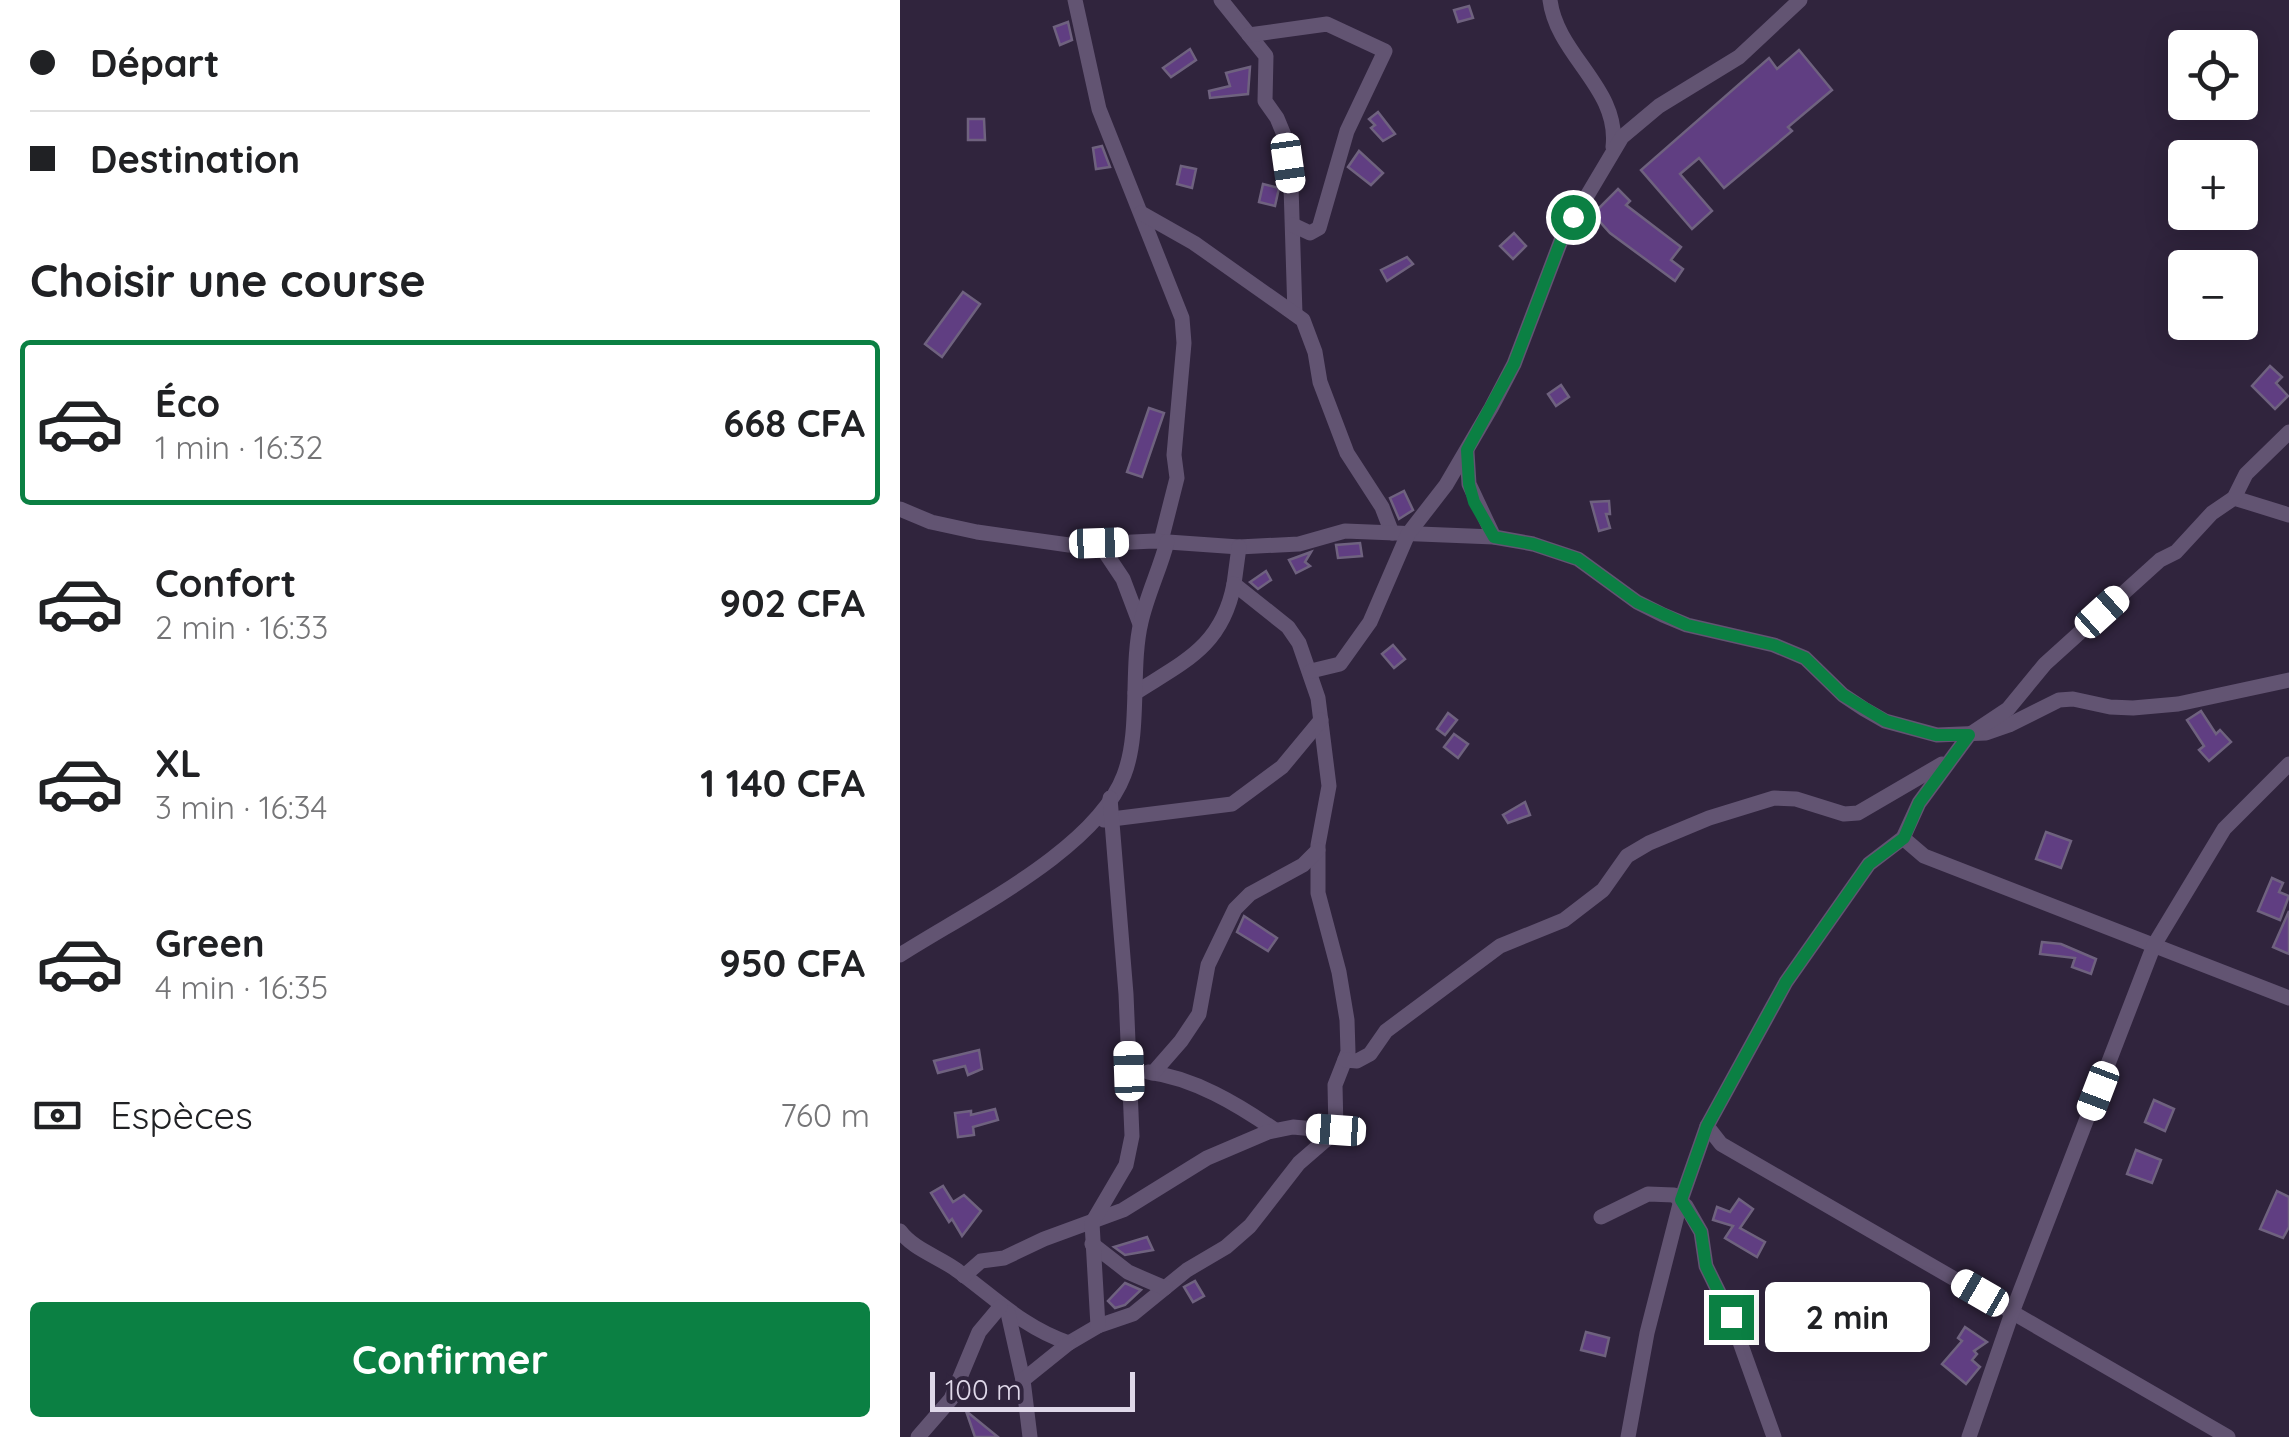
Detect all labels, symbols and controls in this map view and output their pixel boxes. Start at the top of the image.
map controls [2168,30,2258,340]
button: locate [2168,30,2258,120]
text: Départ [90,39,220,87]
car [1269,131,1307,195]
text: Destination [90,135,300,183]
button: + [2168,140,2258,230]
route start [1551,195,1596,240]
button: − [2168,250,2258,340]
text: Choisir une course [30,252,426,308]
icon: car [35,378,125,468]
text: Éco [155,379,220,427]
text: 668 CFA [723,399,865,447]
text: 1 min · 16:32 [155,427,323,467]
car [1068,527,1130,559]
icon: car [35,558,125,648]
text: Confort [155,559,296,607]
text: 902 CFA [720,579,865,627]
car [2070,581,2134,643]
text: 2 min · 16:33 [155,607,328,647]
icon: car [35,738,125,828]
text: XL [155,739,201,787]
text: 1 140 CFA [700,759,865,807]
text: 3 min · 16:34 [155,787,327,827]
icon: car [35,918,125,1008]
text: Green [155,919,265,967]
text: 950 CFA [719,939,865,987]
text: 4 min · 16:35 [155,967,328,1007]
car [1113,1040,1145,1102]
car [2073,1058,2123,1124]
icon: cash [30,1088,85,1143]
text: Espèces [110,1091,253,1139]
text: 760 m [780,1095,870,1135]
car [1305,1113,1367,1147]
car [1947,1265,2013,1321]
callout: 2 min [1766,1282,1931,1352]
route end [1709,1295,1754,1340]
text: 2 min [1806,1297,1889,1337]
button: Confirmer [30,1302,870,1417]
scale bar [930,1367,1135,1412]
text: 100 m [945,1372,1022,1407]

